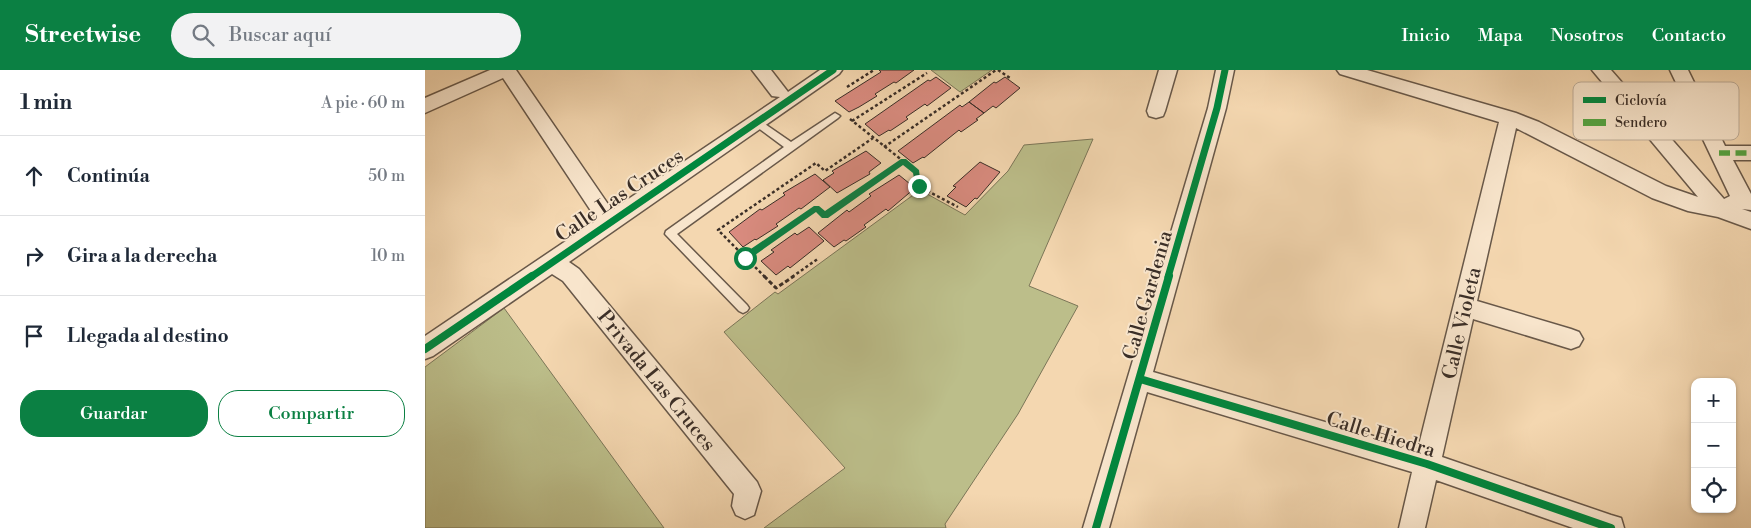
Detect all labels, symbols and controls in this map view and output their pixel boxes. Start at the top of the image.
search box [171,13,521,58]
text: Streetwise [25,20,141,50]
icon: search [189,21,217,49]
text: Buscar aquí [229,23,331,47]
text: Inicio [1401,24,1450,47]
text: Mapa [1478,24,1523,47]
text: Nosotros [1551,24,1624,47]
text: Contacto [1652,24,1726,47]
legend [1573,82,1739,140]
text: 1 min [20,90,72,116]
text: Ciclovía [1615,92,1668,110]
text: A pie · 60 m [321,93,405,113]
text: Sendero [1615,114,1667,132]
street label: Calle Las Cruces [551,144,689,248]
icon: ahead [20,162,48,190]
text: Continúa [67,164,150,188]
text: 50 m [368,166,405,186]
route end [908,175,931,198]
street label: Calle Gardenia [1118,227,1179,363]
icon: right [20,242,48,270]
text: Gira a la derecha [67,244,217,268]
text: 10 m [371,246,405,266]
route start [734,247,757,270]
street label: Calle Violeta [1437,264,1488,382]
street label: Privada Las Cruces [591,305,720,457]
icon: arrive [20,322,48,350]
text: Llegada al destino [67,324,229,348]
map controls [1691,378,1736,513]
button: + [1691,378,1736,423]
button: Guardar [20,390,208,437]
button: Compartir [218,390,405,437]
street label: Calle Hiedra [1323,407,1439,464]
button: − [1691,423,1736,468]
button: locate [1691,468,1736,513]

